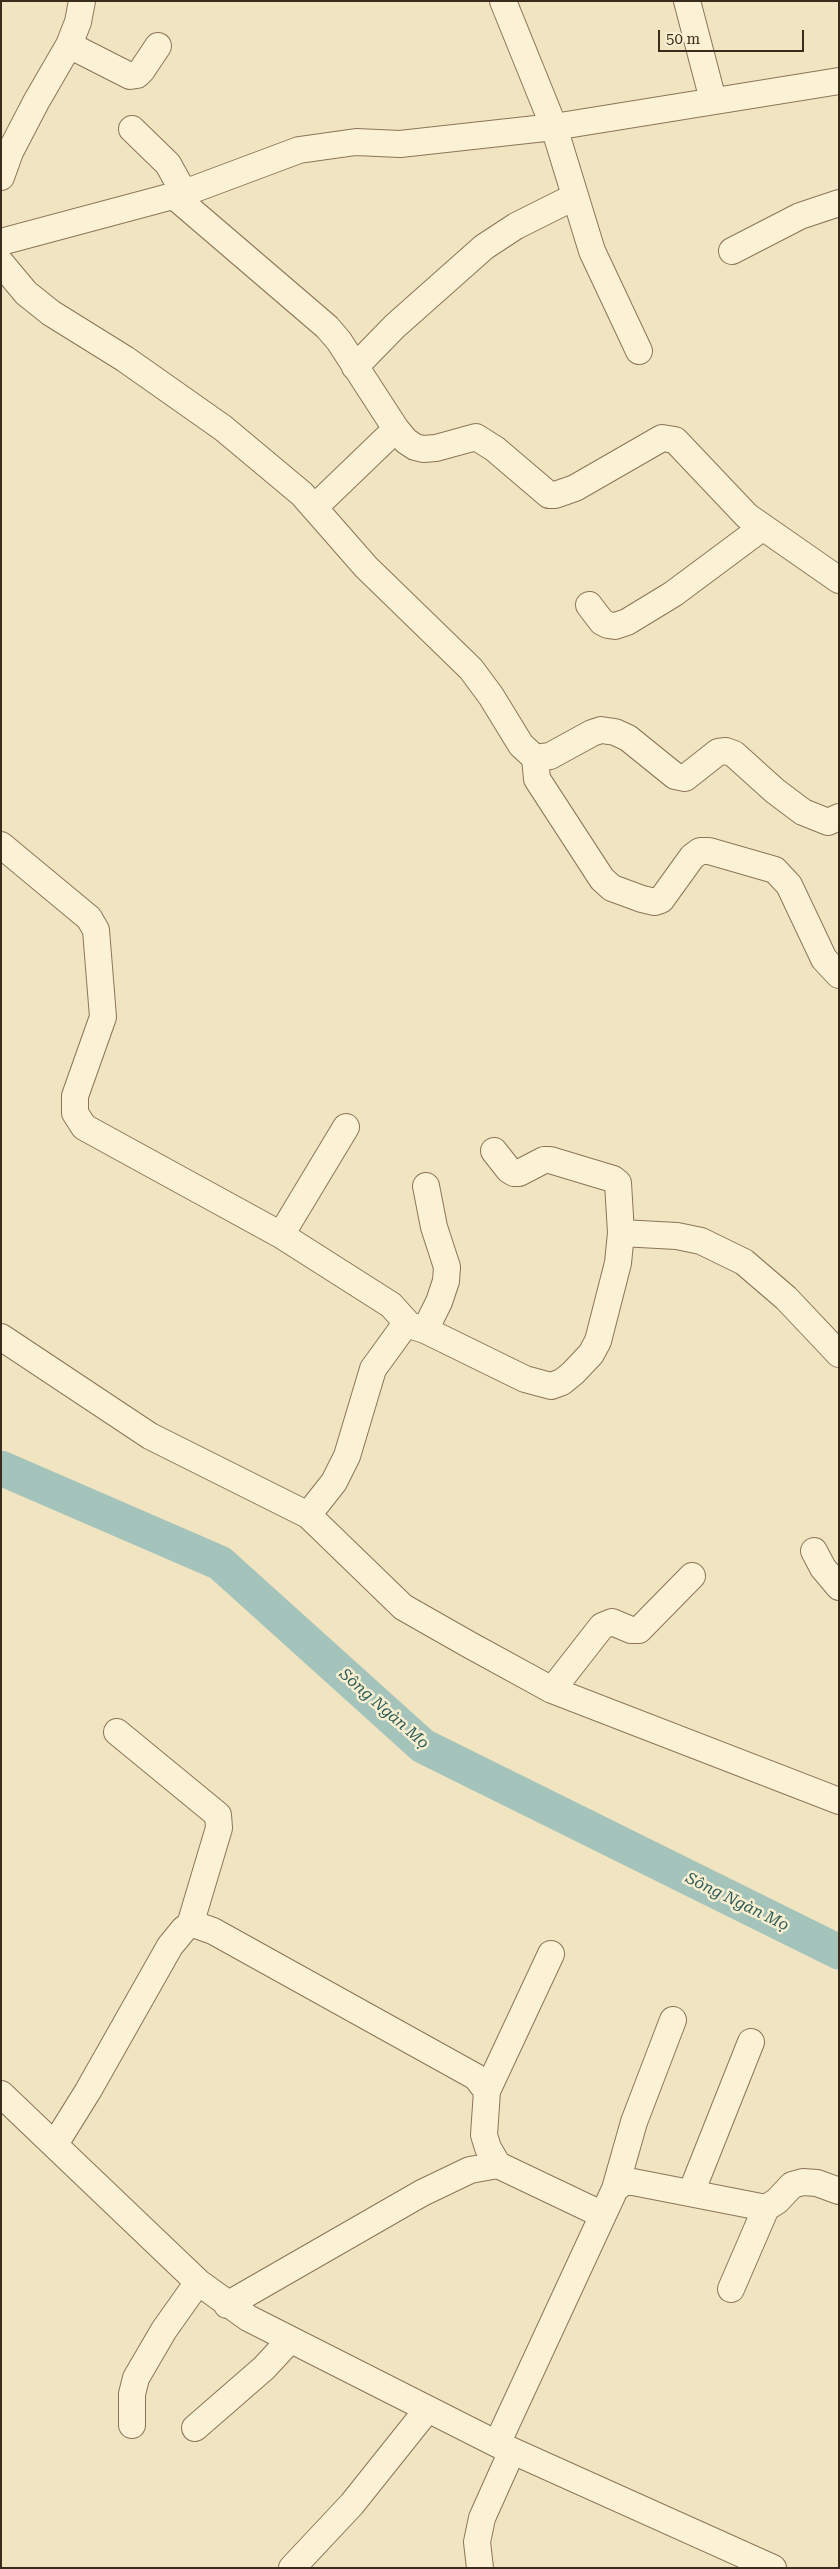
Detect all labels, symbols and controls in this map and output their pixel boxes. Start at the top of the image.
scale bar [660,20,806,52]
text: 50 m [666,30,700,48]
water label: Sông Ngàn Mọ [335,1665,433,1753]
water label: Sông Ngàn Mọ [682,1869,792,1935]

